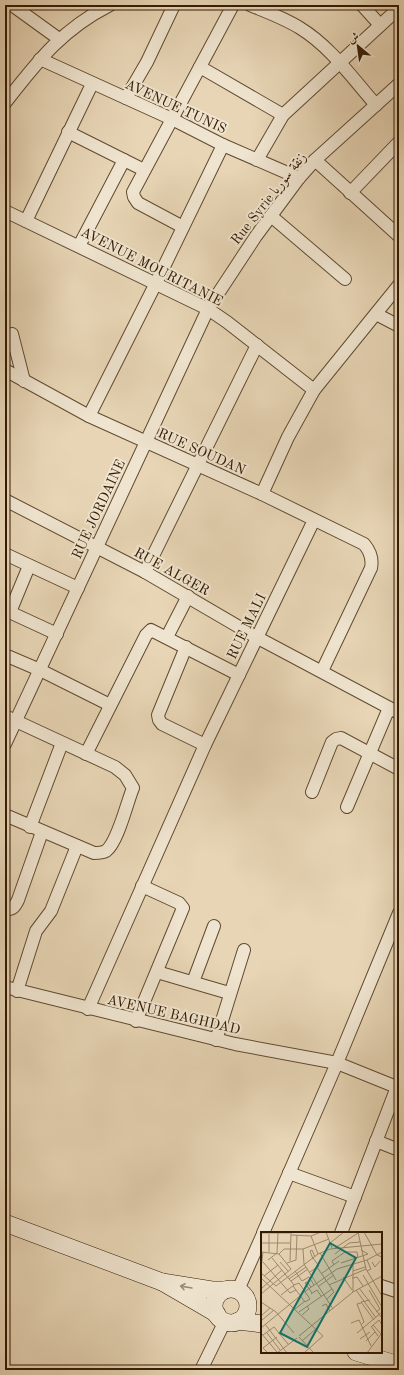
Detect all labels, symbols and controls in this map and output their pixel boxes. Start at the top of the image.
north arrow [338,26,378,66]
text: ش [346,31,361,46]
street label: AVENUE TUNIS [123,77,228,137]
street label: Rue Syrie زنقة سوريا [229,150,310,248]
street label: AVENUE MOURITANIE [78,225,225,309]
street label: RUE SOUDAN [156,426,248,478]
street label: RUE JORDAINE [70,457,128,561]
street label: RUE ALGER [131,545,212,598]
street label: RUE MALI [225,591,269,662]
street label: AVENUE BAGHDAD [106,993,242,1037]
inset map [261,1232,382,1353]
one-way arrow [180,1282,193,1290]

